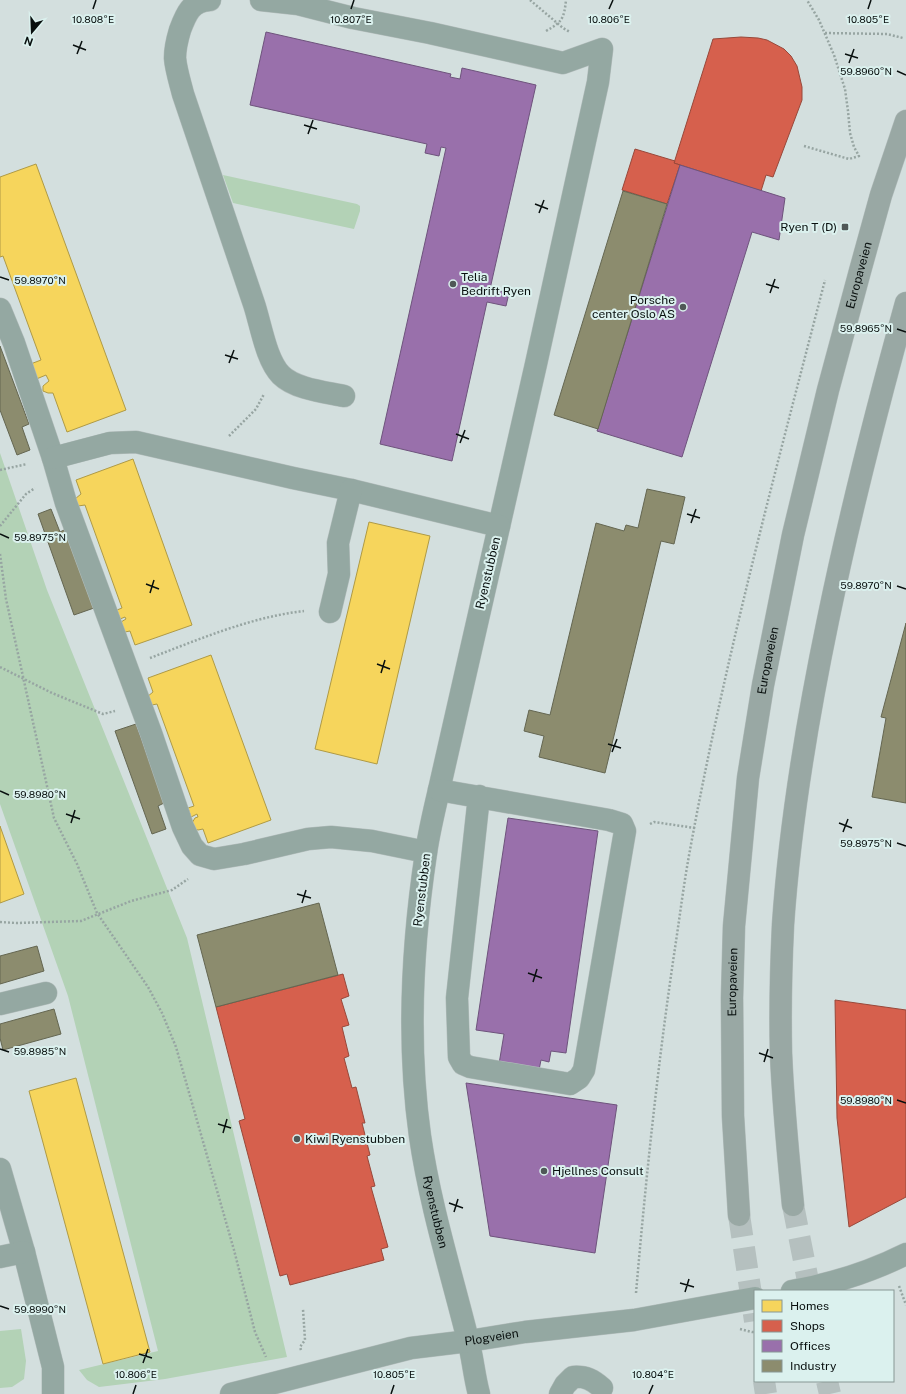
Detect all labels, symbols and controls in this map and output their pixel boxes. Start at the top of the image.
north arrow [12,12,52,52]
text: 10.808°E [72,13,114,25]
text: 10.807°E [330,13,372,25]
text: 10.806°E [588,13,630,25]
text: 10.805°E [847,13,889,25]
text: N [23,34,35,49]
text: 59.8960°N [840,65,892,77]
place label: Ryen T (D) [780,220,837,234]
marker: Ryen T (D) [840,222,850,232]
street label: Europaveien [843,240,875,310]
place label: Telia Bedrift Ryen [461,270,531,298]
text: 59.8970°N [14,274,66,286]
marker: Telia Bedrift Ryen [448,279,458,289]
place label: Porsche center Oslo AS [592,293,675,321]
marker: Porsche center Oslo AS [678,302,688,312]
text: 59.8965°N [840,322,892,334]
text: 59.8975°N [14,531,66,543]
street label: Ryenstubben [473,535,503,610]
text: 59.8970°N [840,579,892,591]
street label: Europaveien [755,625,782,695]
text: 59.8980°N [14,788,66,800]
text: 59.8975°N [840,837,892,849]
street label: Ryenstubben [411,853,433,927]
street label: Europaveien [725,948,740,1017]
text: 59.8985°N [14,1045,66,1057]
text: 59.8980°N [840,1094,892,1106]
place label: Kiwi Ryenstubben [305,1132,405,1146]
marker: Kiwi Ryenstubben [292,1134,302,1144]
place label: Hjellnes Consult [552,1164,644,1178]
marker: Hjellnes Consult [539,1166,549,1176]
street label: Ryenstubben [420,1175,451,1250]
legend [754,1290,894,1382]
text: Homes [790,1299,829,1313]
text: 59.8990°N [14,1303,66,1315]
text: Shops [790,1319,825,1333]
street label: Plogveien [464,1326,520,1348]
text: Offices [790,1339,830,1353]
text: Industry [790,1359,837,1373]
text: 10.806°E [115,1368,157,1380]
text: 10.805°E [373,1368,415,1380]
text: 10.804°E [632,1368,674,1380]

